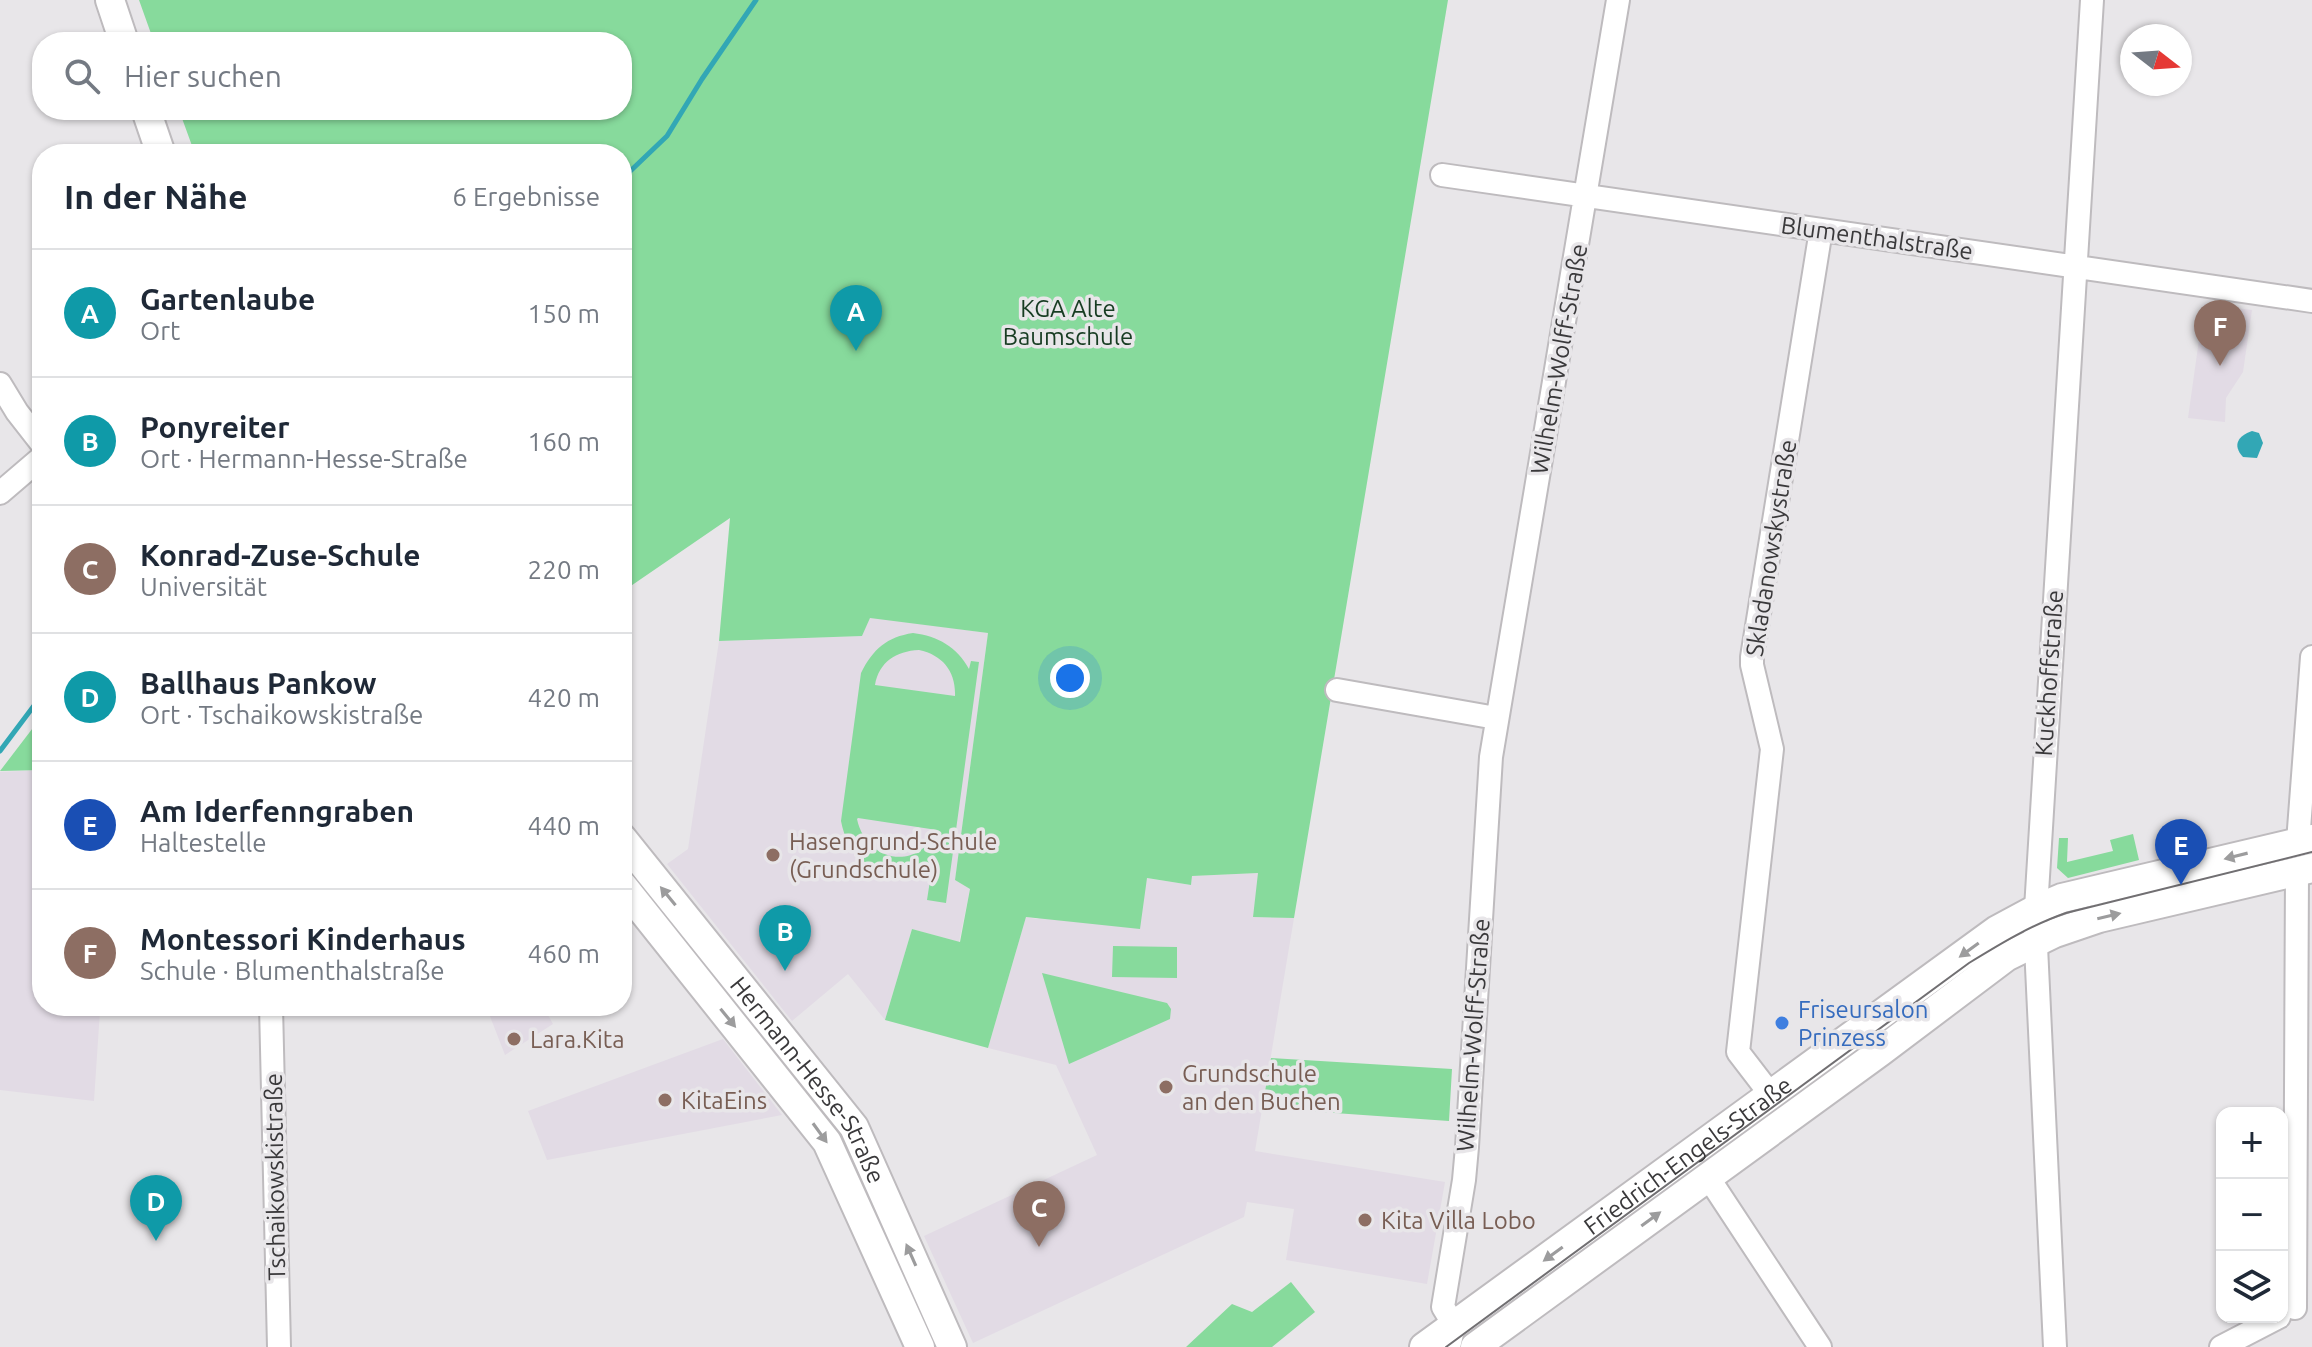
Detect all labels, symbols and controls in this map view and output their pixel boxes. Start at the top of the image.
north arrow [2120,24,2192,96]
search box [32,32,632,120]
icon: search [60,54,104,98]
text: Hier suchen [124,59,282,93]
text: In der Nähe [64,177,247,215]
text: 6 Ergebnisse [452,182,600,211]
street label: Blumenthalstraße [1779,211,1975,265]
street label: Wilhelm-Wolff-Straße [1525,242,1593,476]
text: Gartenlaube [140,282,315,316]
pin: A [830,285,882,351]
park label: KGA Alte Baumschule [1003,295,1133,350]
text: A [81,299,99,328]
text: 150 m [528,299,600,328]
pin: F [2194,300,2246,366]
text: Ort [140,316,180,345]
text: Ponyreiter [140,410,289,444]
text: B [81,427,99,456]
text: 160 m [528,427,600,456]
street label: Skladanowskystraße [1741,438,1801,658]
text: Ort · Hermann-Hesse-Straße [140,444,468,473]
text: Konrad-Zuse-Schule [140,538,420,572]
text: C [82,555,98,584]
text: 220 m [528,555,600,584]
text: Universität [140,572,267,601]
street label: Kuckhoffstraße [2030,589,2068,757]
your location [1050,658,1090,698]
text: Ballhaus Pankow [140,666,376,700]
text: D [81,683,99,712]
text: 420 m [528,683,600,712]
text: Ort · Tschaikowskistraße [140,700,423,729]
text: Am Iderfenngraben [140,794,414,828]
text: E [82,811,98,840]
text: 440 m [528,811,600,840]
pin: E [2155,819,2207,885]
text: Haltestelle [140,828,267,857]
place label: Hasengrund-Schule (Grundschule) [789,828,997,883]
marker: Hasengrund-Schule (Grundschule) [764,846,782,864]
one-way arrow [2223,851,2248,863]
one-way arrow [660,886,676,906]
pin: B [759,905,811,971]
one-way arrow [2096,910,2121,922]
street label: Wilhelm-Wolff-Straße [1451,917,1495,1153]
text: Montessori Kinderhaus [140,922,466,956]
text: F [83,939,97,968]
text: 460 m [528,939,600,968]
one-way arrow [1959,942,1980,957]
text: Schule · Blumenthalstraße [140,956,445,985]
street label: Hermann-Hesse-Straße [725,971,891,1187]
place label: Friseursalon Prinzess [1798,996,1928,1051]
one-way arrow [719,1008,736,1028]
marker: Friseursalon Prinzess [1773,1014,1791,1032]
place label: Lara.Kita [530,1026,625,1053]
marker: Lara.Kita [505,1030,523,1048]
place label: Grundschule an den Buchen [1182,1060,1341,1115]
street label: Friedrich-Engels-Straße [1578,1071,1797,1240]
street label: Tschaikowskistraße [260,1073,290,1281]
marker: Grundschule an den Buchen [1157,1078,1175,1096]
place label: KitaEins [681,1087,767,1114]
marker: KitaEins [656,1091,674,1109]
map controls [2216,1107,2288,1323]
button: + [2216,1107,2288,1179]
one-way arrow [812,1122,827,1143]
pin: D [130,1175,182,1241]
button: − [2216,1179,2288,1251]
pin: C [1013,1181,1065,1247]
place label: Kita Villa Lobo [1381,1207,1536,1234]
marker: Kita Villa Lobo [1356,1211,1374,1229]
one-way arrow [1640,1211,1662,1227]
one-way arrow [904,1243,918,1266]
one-way arrow [1542,1246,1563,1261]
button: layers [2216,1251,2288,1323]

